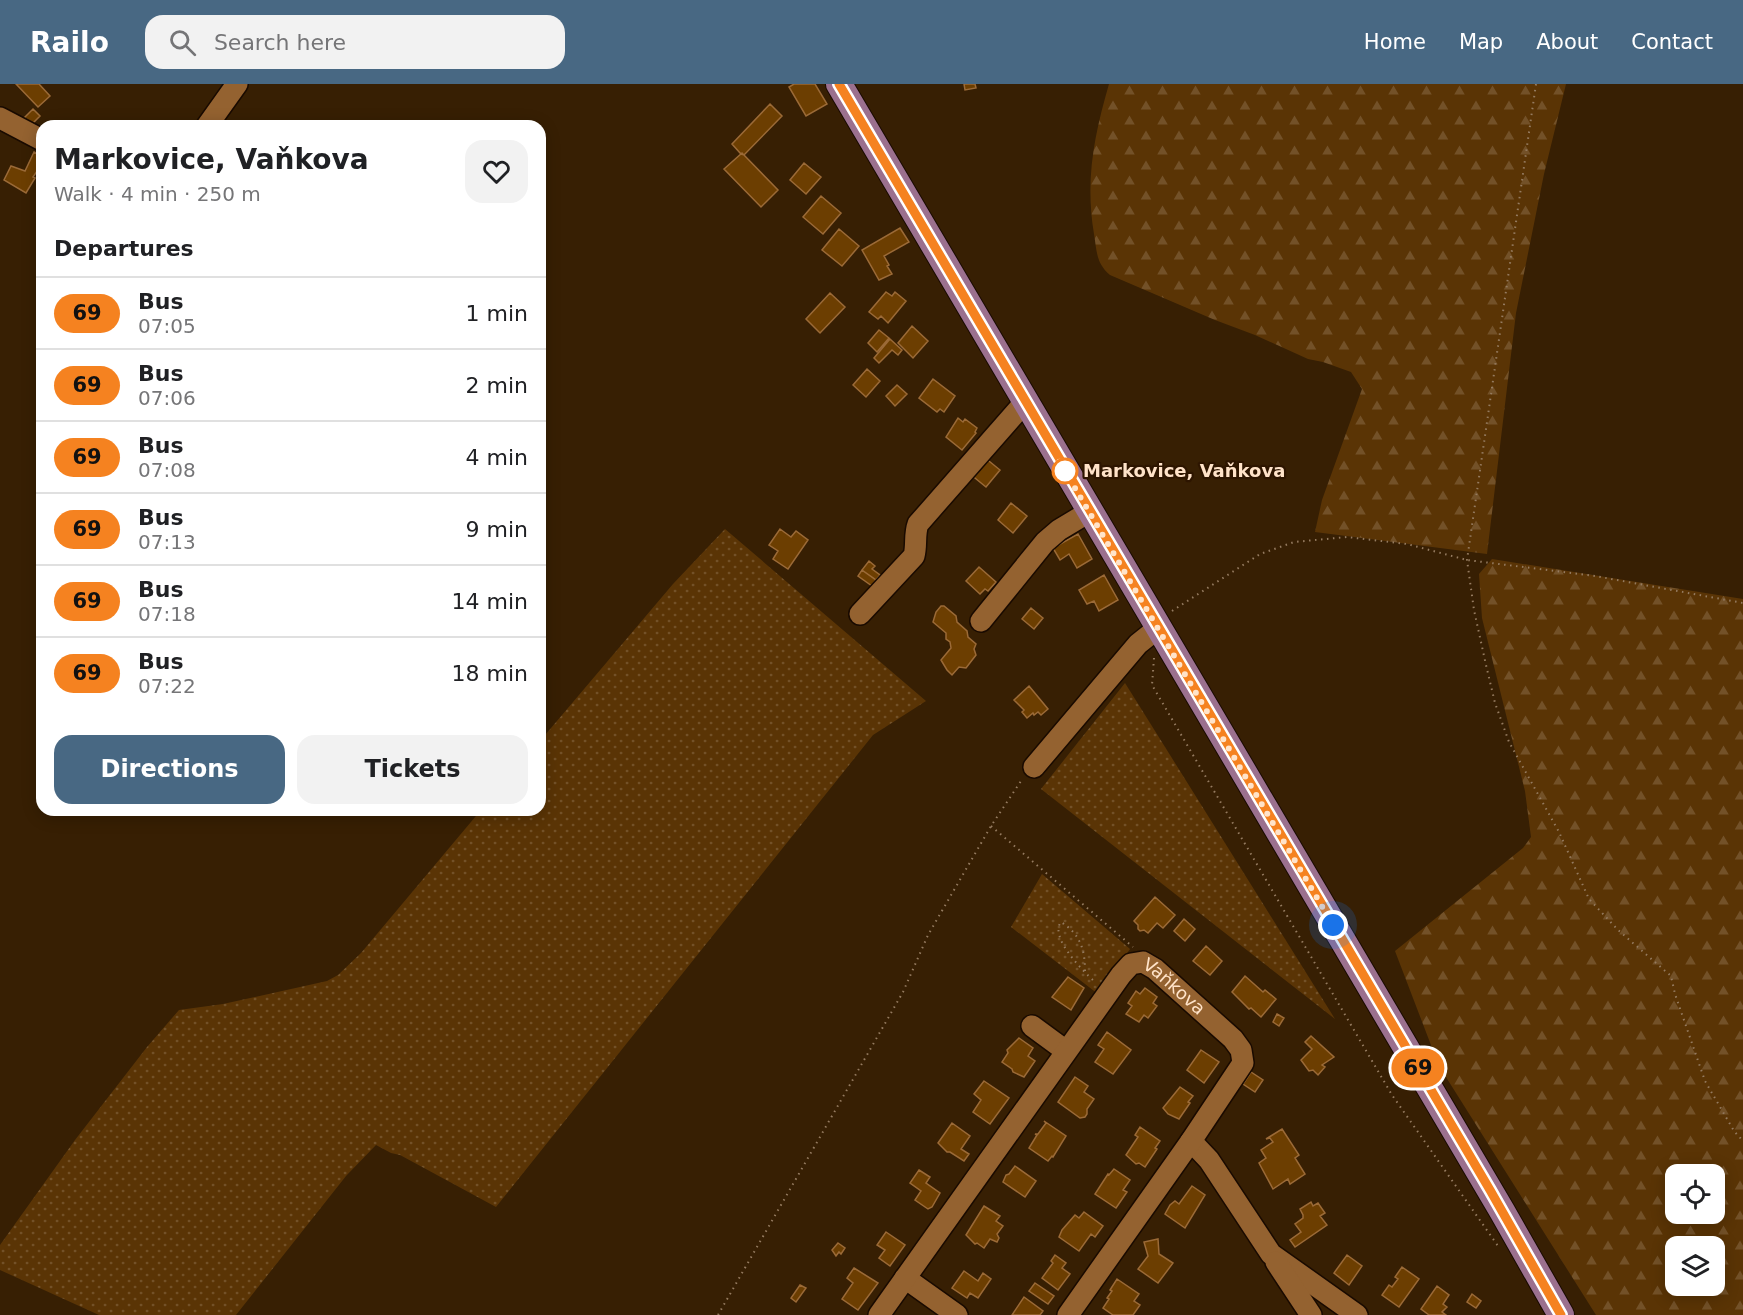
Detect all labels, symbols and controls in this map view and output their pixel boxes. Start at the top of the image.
search box [145,15,565,69]
text: Railo [30,26,109,59]
icon: search [166,26,199,59]
text: Search here [214,30,346,55]
text: Home [1364,30,1426,54]
text: Map [1459,30,1503,54]
text: About [1536,30,1598,54]
text: Contact [1631,30,1713,54]
button: heart [465,140,528,203]
text: Markovice, Vaňkova [54,143,369,176]
text: Walk · 4 min · 250 m [54,182,261,206]
text: Departures [54,236,194,261]
text: Bus [138,289,184,314]
text: 69 [72,301,102,325]
text: 1 min [466,301,528,326]
text: 07:05 [138,314,196,338]
text: Bus [138,361,184,386]
text: 69 [72,373,102,397]
text: 2 min [466,373,528,398]
text: 07:06 [138,386,196,410]
text: Bus [138,433,184,458]
text: 69 [72,445,102,469]
text: 4 min [466,445,528,470]
text: 07:08 [138,458,196,482]
marker: Markovice, Vaňkova [1052,458,1078,484]
place label: Markovice, Vaňkova [1083,460,1285,481]
text: Bus [138,505,184,530]
text: 69 [72,517,102,541]
text: 9 min [466,517,528,542]
text: 07:13 [138,530,196,554]
text: Bus [138,577,184,602]
text: 69 [72,589,102,613]
text: 14 min [452,589,528,614]
text: 07:18 [138,602,196,626]
text: Bus [138,649,184,674]
text: 69 [72,661,102,685]
text: 18 min [452,661,528,686]
text: 07:22 [138,674,196,698]
button: Directions [54,735,285,804]
button: Tickets [297,735,528,804]
your location [1318,910,1348,940]
street label: Vaňkova [1139,953,1210,1019]
line badge: 69 [1391,1048,1445,1088]
text: 69 [1403,1056,1433,1080]
map controls [1665,1164,1725,1296]
button: locate [1665,1164,1725,1224]
button: layers [1665,1236,1725,1296]

